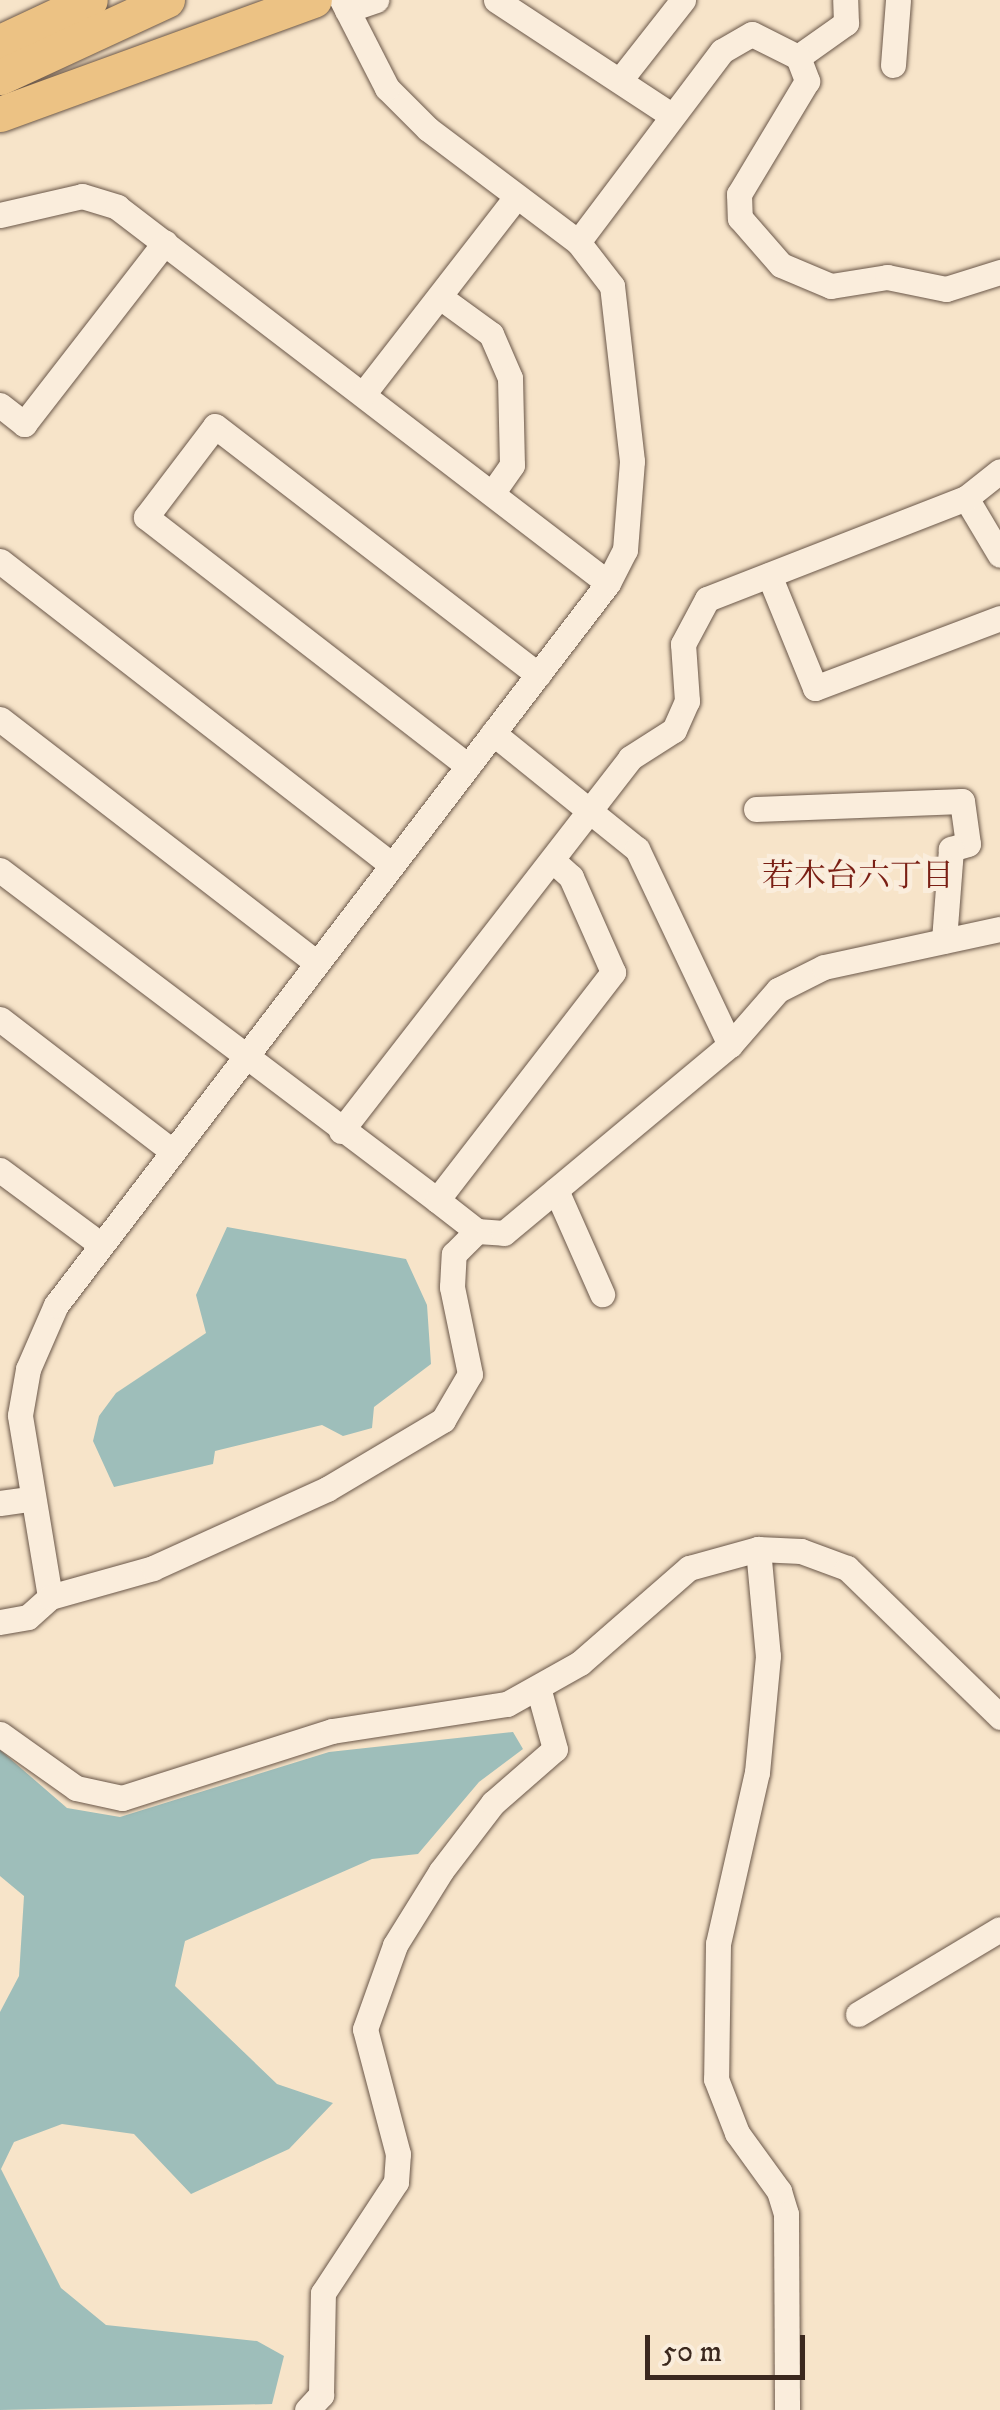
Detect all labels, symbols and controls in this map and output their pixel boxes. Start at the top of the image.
district label: 若木台六丁目 [762,858,954,896]
scale bar [650,2315,810,2377]
text: 50 m [662,2334,722,2371]

